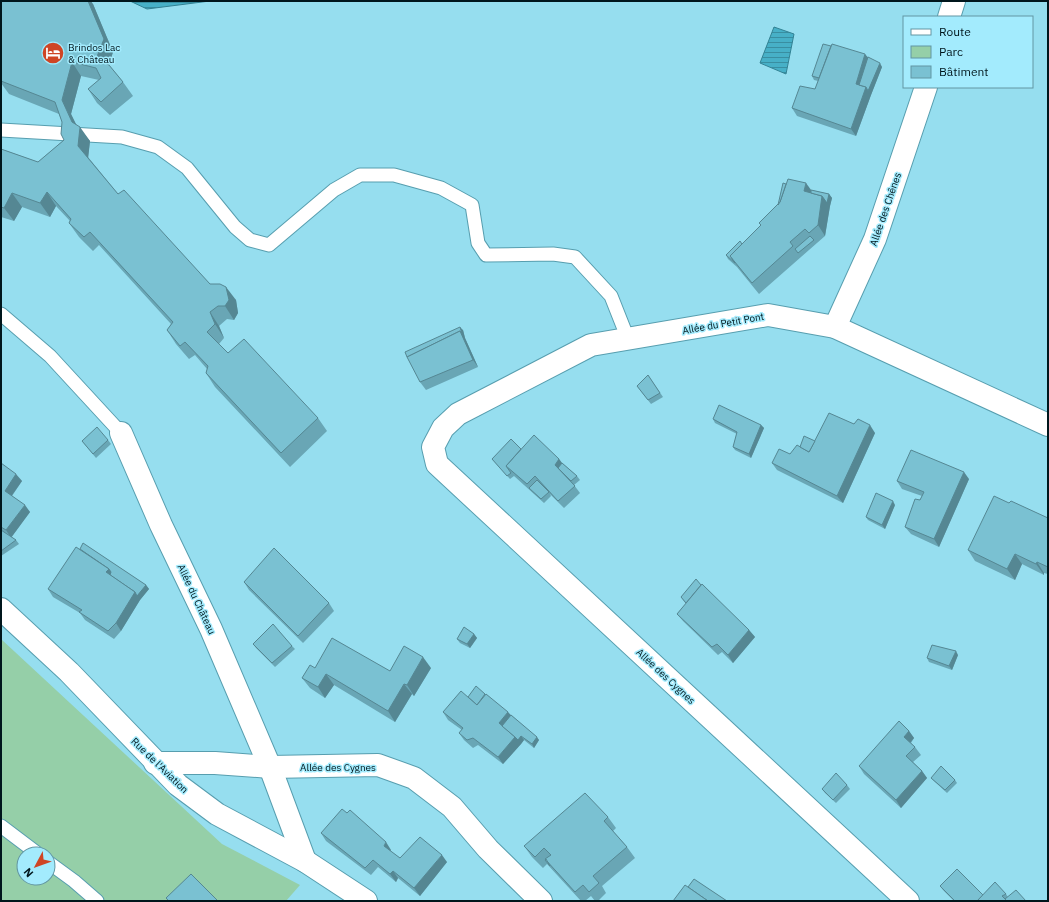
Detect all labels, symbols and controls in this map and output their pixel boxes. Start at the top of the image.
legend [903,16,1033,88]
text: Route [939,24,971,39]
hotel icon: Brindos Lac & Château [40,40,66,66]
place label: Brindos Lac & Château [68,41,120,66]
text: Parc [939,44,963,59]
text: Bâtiment [939,64,989,79]
street label: Allée des Chênes [867,170,904,248]
street label: Allée du Petit Pont [681,310,765,337]
street label: Allée du Château [175,562,219,636]
street label: Allée des Cygnes [633,646,698,707]
street label: Rue de l'Aviation [128,735,191,796]
street label: Allée des Cygnes [300,761,376,774]
north arrow [16,846,56,886]
text: N [21,865,36,880]

